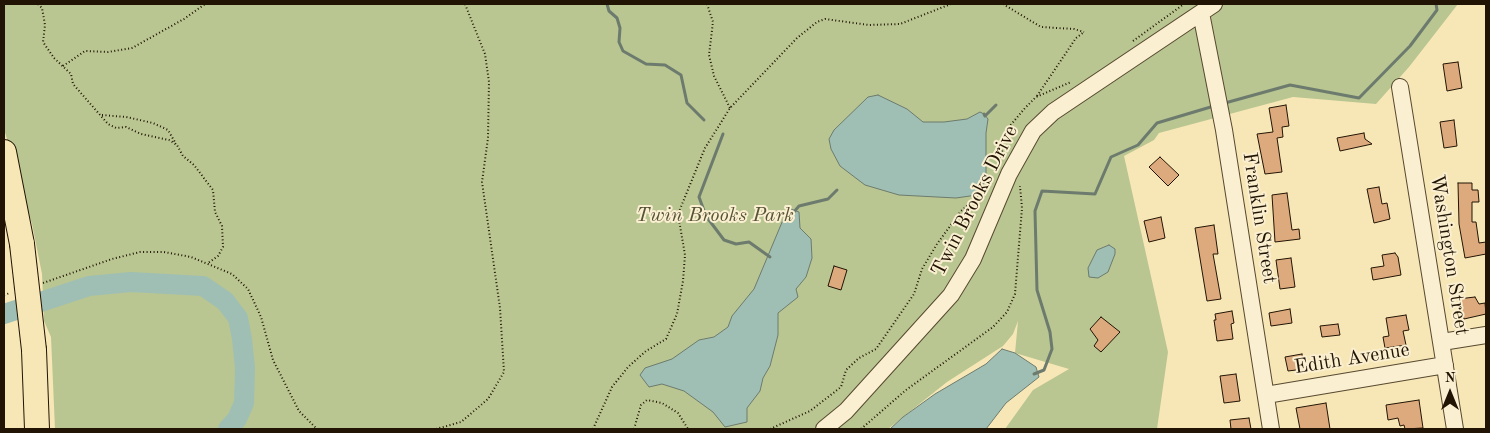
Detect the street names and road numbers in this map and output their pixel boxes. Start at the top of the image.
street label: Twin Brooks Drive [927,122,1023,280]
street label: Franklin Street [1237,150,1281,286]
street label: Washington Street [1424,173,1474,337]
street label: Edith Avenue [1293,338,1411,380]

